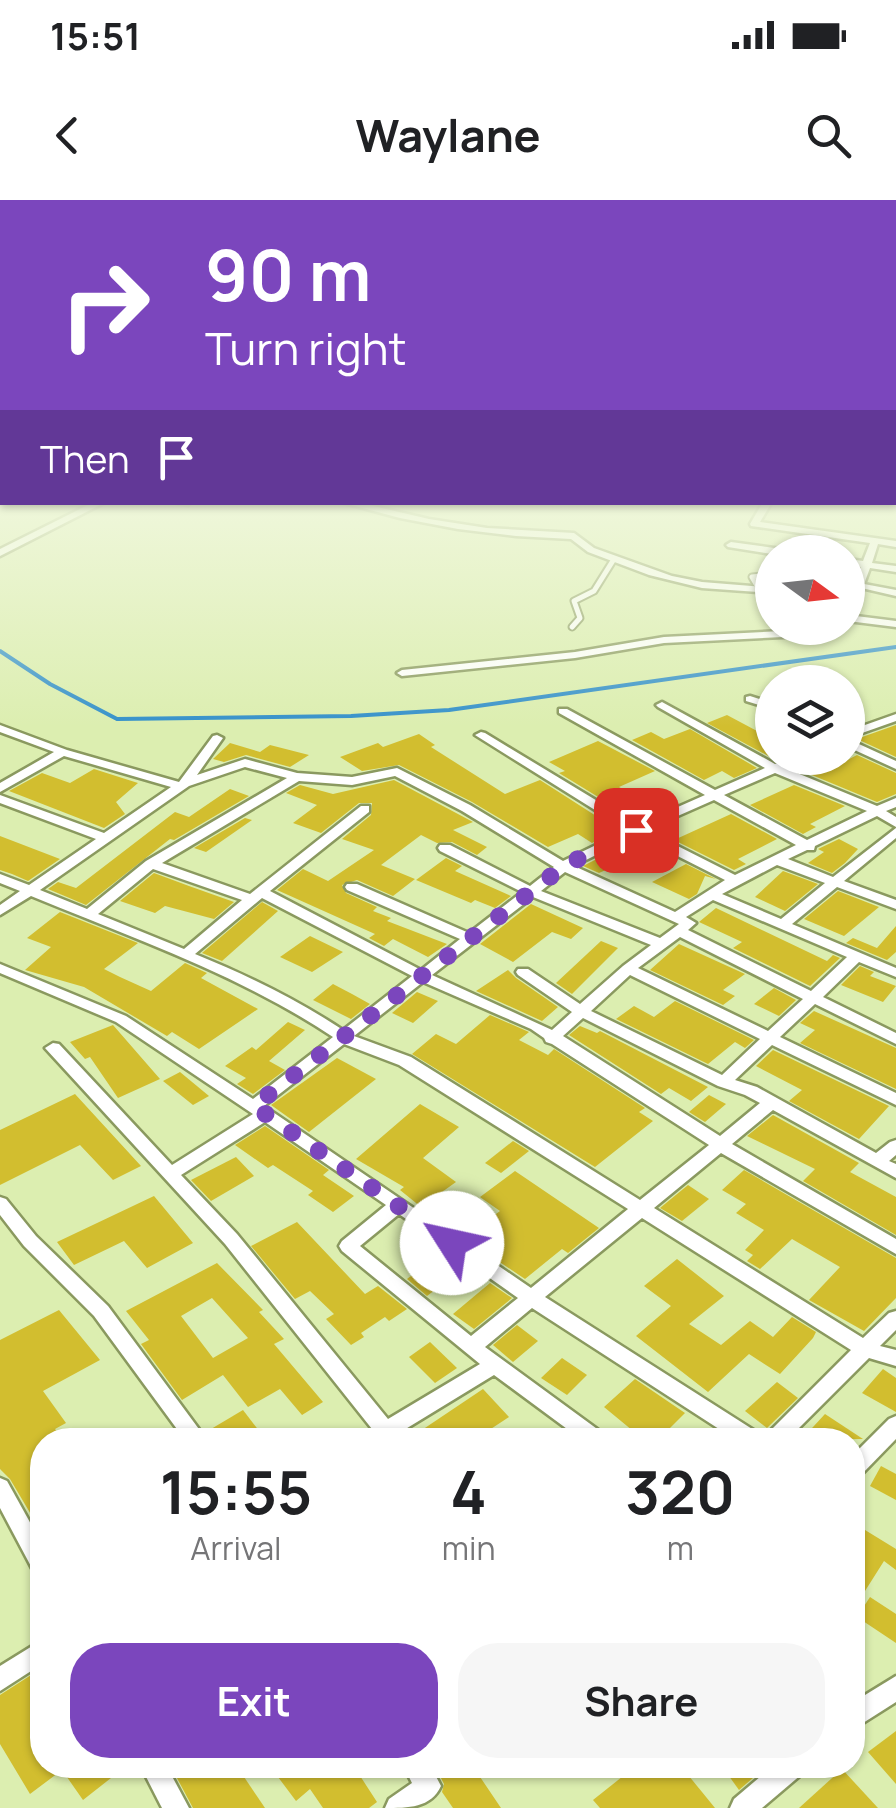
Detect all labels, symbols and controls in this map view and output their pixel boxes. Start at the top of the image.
text: 15:51 [50,9,141,61]
text: Waylane [355,104,541,166]
icon: back [40,108,95,163]
icon: search [801,108,856,163]
text: 90 m [205,226,372,322]
icon: right [40,240,170,370]
text: Turn right [205,317,406,379]
icon: arrive [149,430,204,485]
text: Then [40,432,129,484]
north arrow [755,535,865,645]
map controls [755,535,865,775]
button: layers [755,665,865,775]
pin [594,788,679,873]
icon: arrive [609,803,664,858]
position arrow [400,1191,504,1295]
text: 15:55 [160,1450,312,1532]
text: 4 [450,1450,487,1532]
text: 320 [625,1450,735,1532]
text: Arrival [190,1526,282,1570]
text: min [442,1526,495,1570]
text: m [667,1526,694,1570]
button: Exit [70,1643,438,1758]
button: Share [458,1643,825,1758]

